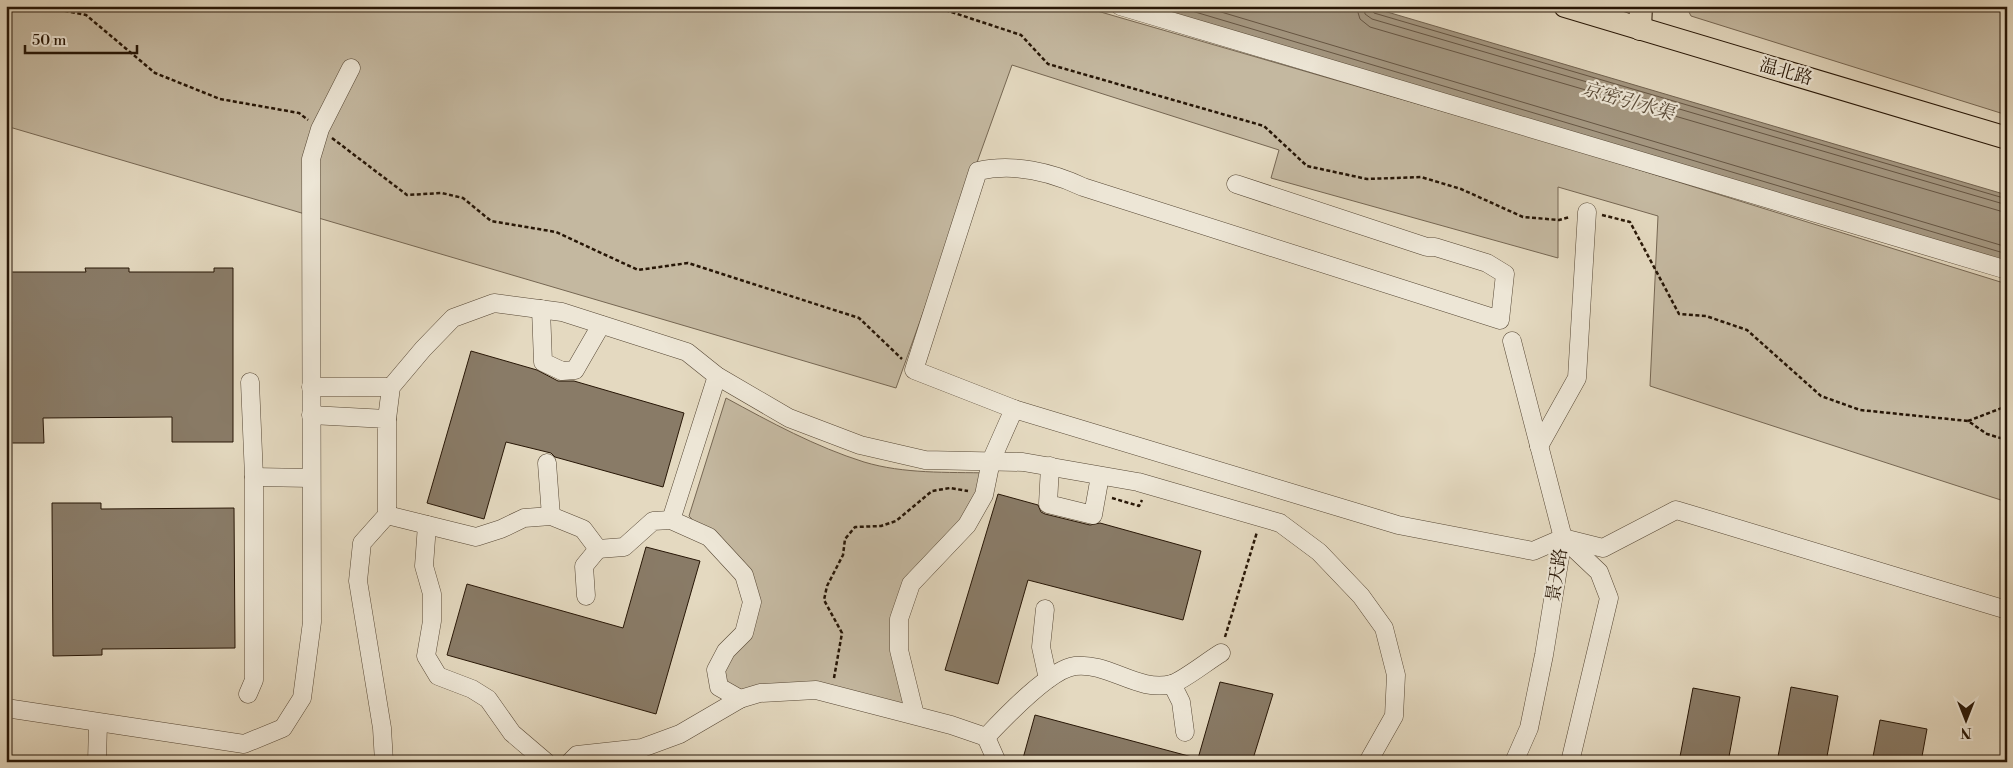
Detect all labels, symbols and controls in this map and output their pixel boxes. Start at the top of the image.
scale bar [25,22,138,54]
text: 50 m [32,31,66,50]
street label: 温北路 [1757,54,1815,90]
water label: 京密引水渠 [1579,76,1680,126]
street label: 景天路 [1541,547,1573,603]
north arrow [1940,696,1990,746]
text: N [1960,723,1972,741]

